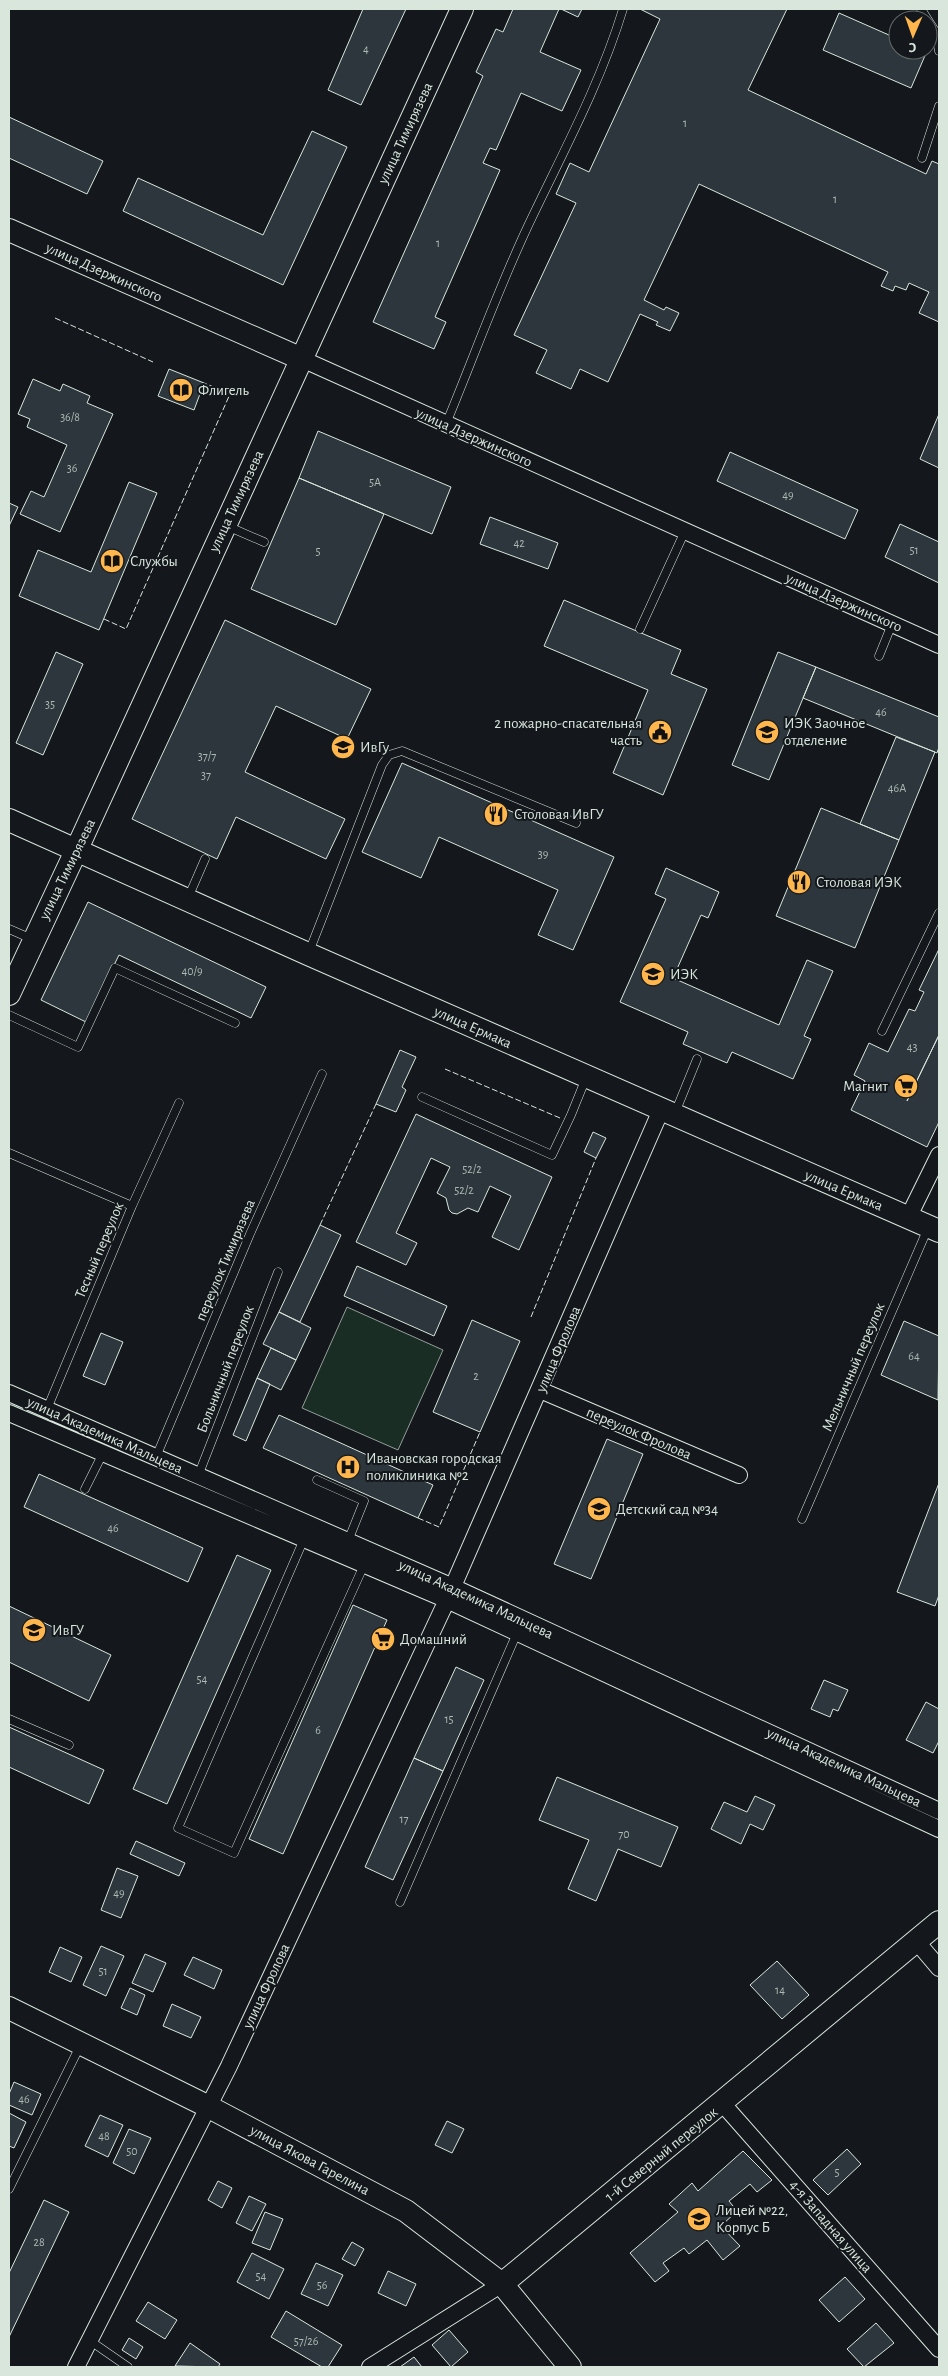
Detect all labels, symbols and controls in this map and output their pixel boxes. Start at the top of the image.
north arrow [888,10,938,60]
text: С [908,40,917,54]
house number: 4 [363,43,369,55]
street label: улица Тимирязева [375,80,436,187]
house number: 1 [683,117,687,129]
house number: 1 [833,193,837,205]
house number: 1 [436,237,440,249]
street label: улица Дзержинского [43,240,164,305]
library icon: Флигель [168,377,194,403]
place label: Флигель [198,383,249,398]
street label: улица Дзержинского [413,405,534,470]
house number: 36/8 [60,411,80,423]
street label: улица Тимирязева [206,448,267,555]
house number: 36 [67,462,78,474]
house number: 5А [369,476,381,488]
house number: 49 [782,489,794,501]
house number: 42 [513,537,525,549]
house number: 51 [909,544,919,556]
house number: 5 [315,545,321,557]
library icon: Службы [99,548,125,574]
place label: Службы [130,554,178,569]
street label: улица Дзержинского [783,570,904,635]
house number: 35 [45,698,55,710]
house number: 46 [875,706,887,718]
place label: 2 пожарно-спасательная часть [494,716,643,748]
place label: ИЭК Заочное отделение [784,716,865,748]
public building icon: 2 пожарно-спасательная часть [647,719,673,745]
school or university icon: ИЭК Заочное отделение [754,719,780,745]
school or university icon: ИвГу [330,734,356,760]
place label: ИвГу [360,740,390,755]
house number: 37/7 [198,750,216,762]
house number: 37 [201,769,211,781]
house number: 46А [888,782,906,794]
restaurant icon: Столовая ИвГУ [483,801,509,827]
place label: Столовая ИвГУ [514,807,604,822]
street label: улица Тимирязева [36,816,98,923]
house number: 39 [538,848,549,860]
restaurant icon: Столовая ИЭК [786,869,812,895]
place label: Столовая ИЭК [816,875,902,890]
school or university icon: ИЭК [640,961,666,987]
house number: 40/9 [181,965,203,977]
place label: ИЭК [670,967,698,982]
street label: улица Ермака [431,1003,514,1051]
house number: 43 [907,1041,917,1053]
supermarket icon: Магнит [893,1073,919,1099]
place label: Магнит [843,1079,889,1094]
house number: 52/2 [462,1163,482,1175]
street label: улица Ермака [802,1167,885,1214]
house number: 52/2 [454,1184,474,1196]
street label: переулок Тимирязева [193,1197,258,1323]
street label: Тесный переулок [73,1200,126,1300]
street label: Мельничный переулок [820,1301,887,1434]
street label: Больничный переулок [194,1303,257,1435]
street label: улица Фролова [533,1304,583,1395]
house number: 64 [908,1350,920,1362]
house number: 2 [473,1370,479,1382]
street label: улица Академика Мальцева [24,1394,185,1477]
street label: переулок Фролова [584,1405,694,1462]
place label: Ивановская городская поликлиника №2 [366,1451,502,1483]
hospital icon: Ивановская городская поликлиника №2 [335,1454,361,1480]
school or university icon: Детский сад №34 [586,1496,612,1522]
place label: Детский сад №34 [616,1502,718,1517]
house number: 46 [107,1522,119,1534]
street label: улица Академика Мальцева [395,1557,555,1642]
school or university icon: ИвГУ [21,1617,47,1643]
place label: ИвГУ [52,1623,85,1638]
supermarket icon: Домашний [370,1626,396,1652]
place label: Домашний [400,1632,467,1647]
house number: 54 [197,1673,208,1685]
house number: 15 [444,1713,454,1725]
house number: 6 [315,1724,321,1736]
street label: улица Академика Мальцева [763,1725,923,1810]
house number: 17 [399,1813,409,1825]
house number: 70 [618,1828,630,1840]
house number: 49 [113,1887,125,1899]
street label: улица Фролова [240,1941,293,2032]
house number: 51 [98,1965,108,1977]
house number: 14 [775,1984,785,1996]
house number: 46 [18,2093,30,2105]
street label: 1-й Северный переулок [602,2104,721,2204]
street label: улица Якова Гарелина [247,2122,372,2198]
house number: 48 [98,2130,110,2142]
house number: 50 [126,2145,138,2157]
house number: 5 [834,2166,840,2178]
street label: 4-я Западная улица [786,2177,875,2276]
place label: Лицей №22, Корпус Б [716,2203,788,2235]
school or university icon: Лицей №22, Корпус Б [686,2206,712,2232]
house number: 28 [33,2236,45,2248]
house number: 54 [256,2270,267,2282]
house number: 56 [317,2279,328,2291]
house number: 57/26 [294,2335,319,2347]

